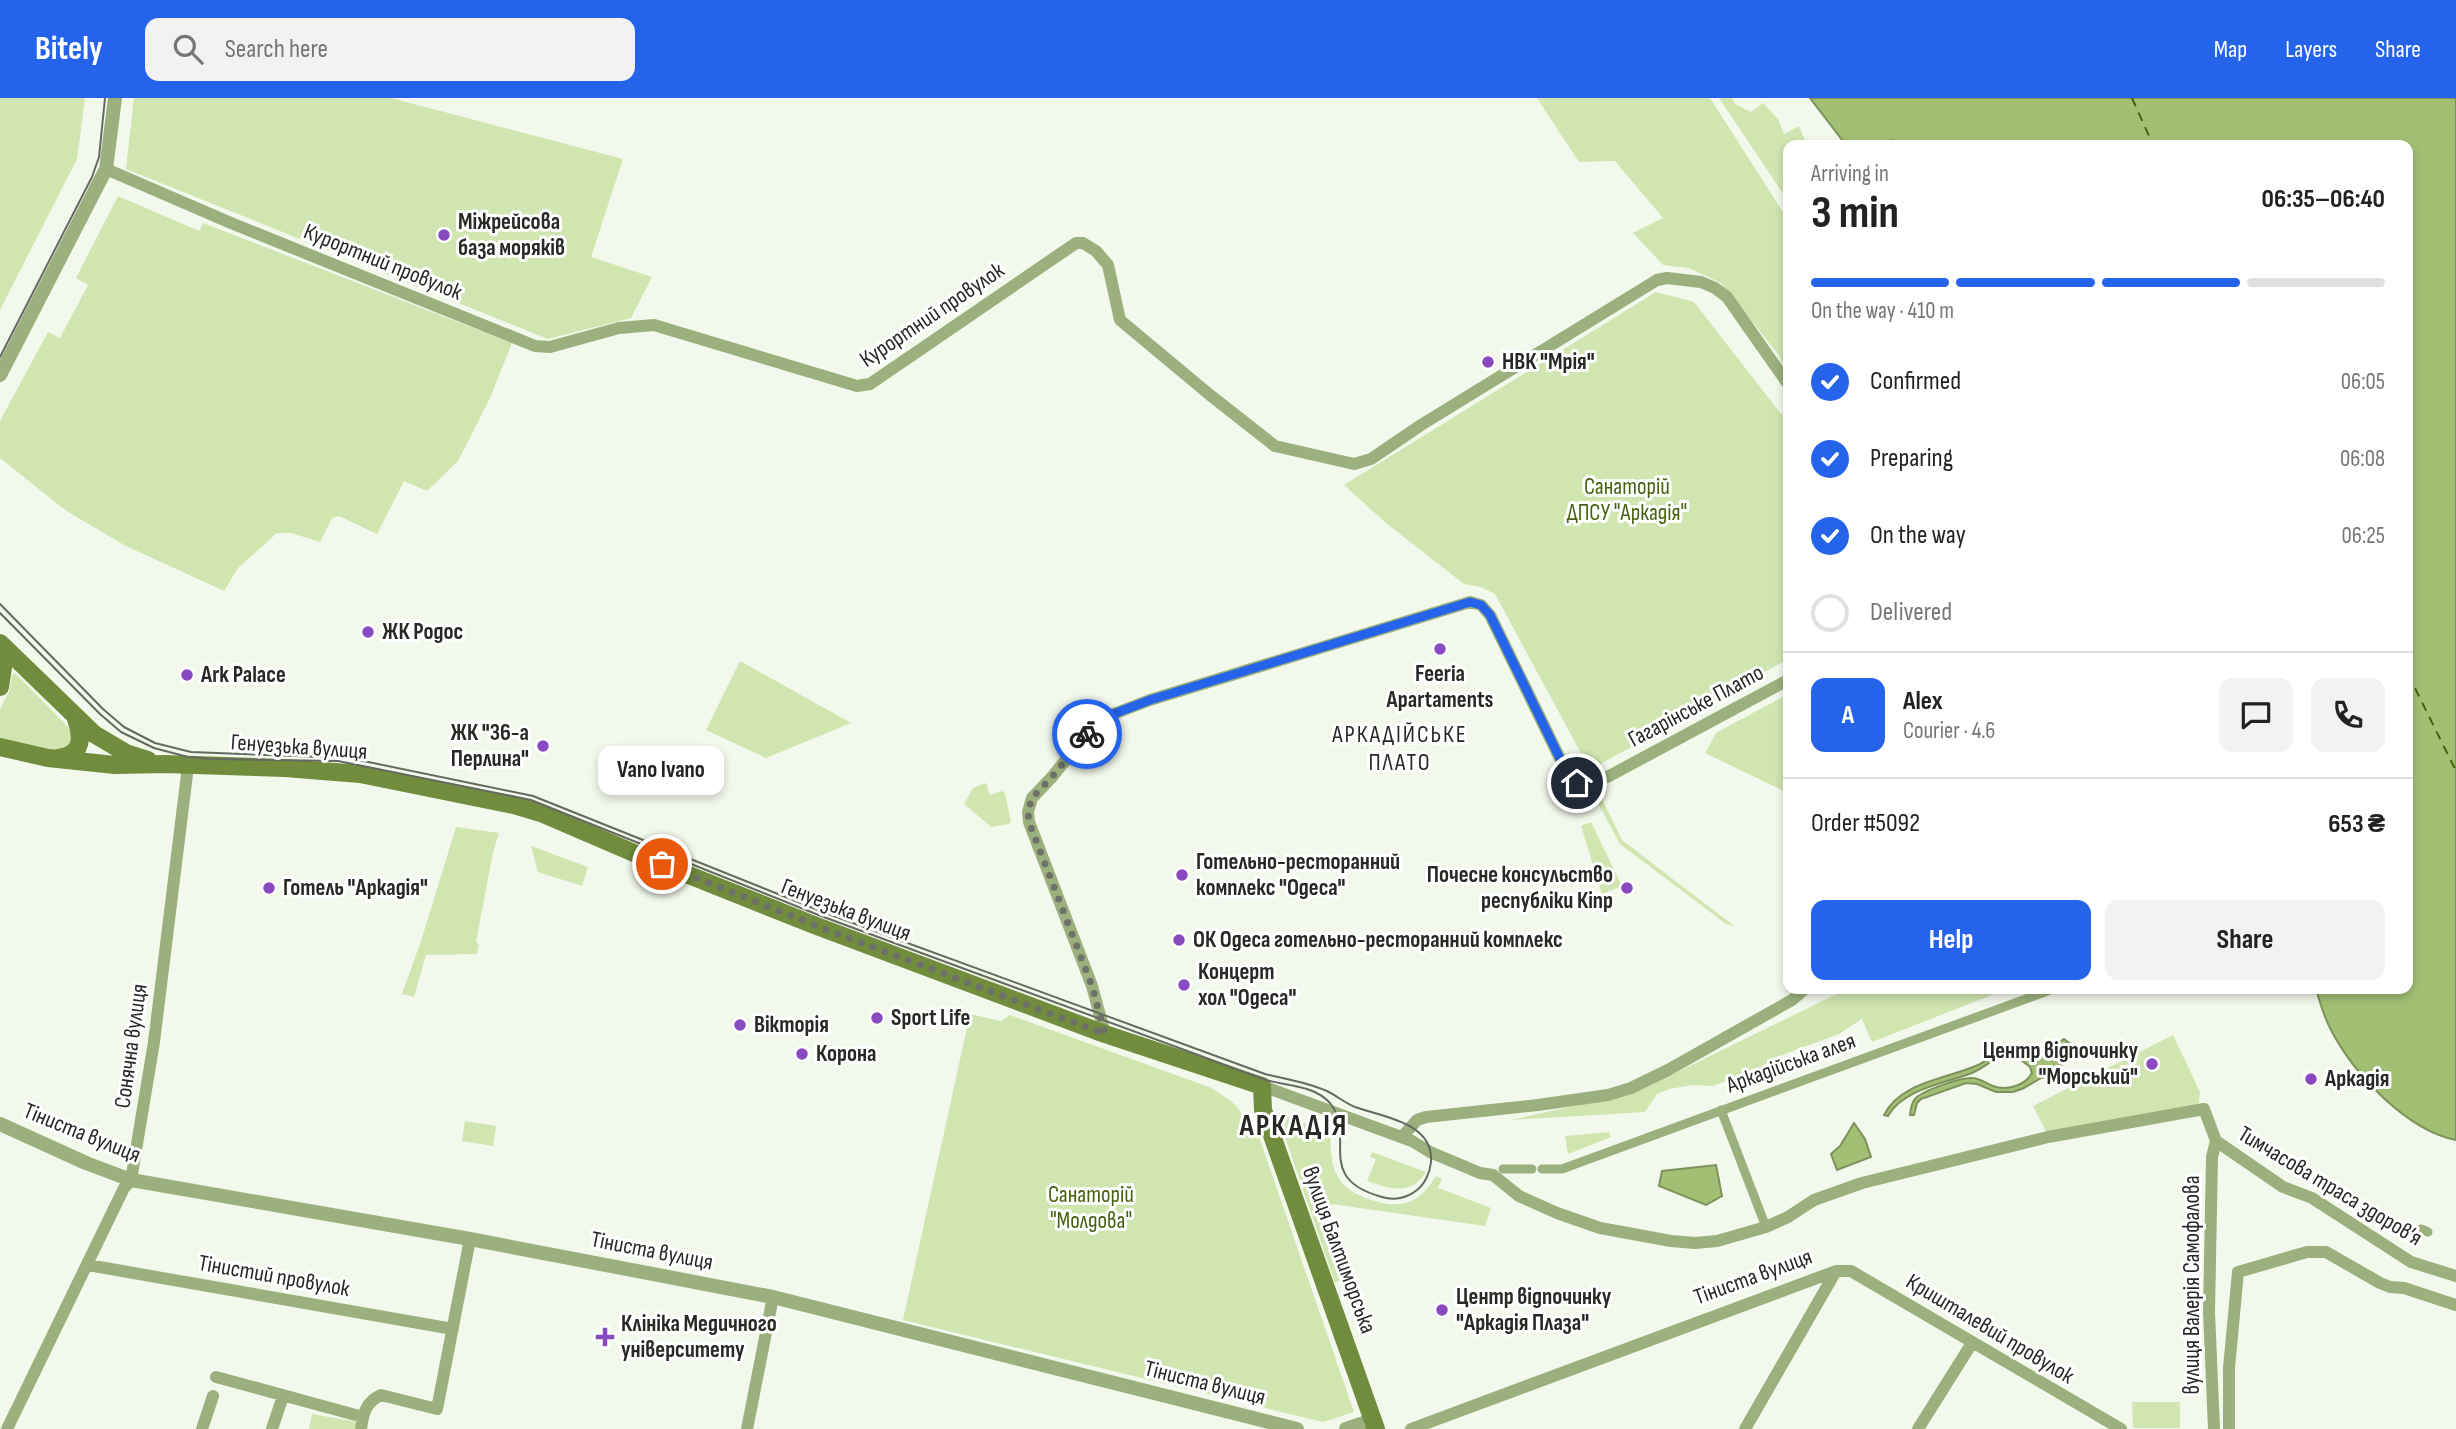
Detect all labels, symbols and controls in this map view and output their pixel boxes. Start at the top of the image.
search box [145,18,635,81]
text: Bitely [35,29,103,69]
icon: search [169,30,207,68]
text: Search here [225,34,328,65]
text: Map [2214,35,2247,64]
text: Layers [2285,35,2337,64]
text: Share [2375,35,2421,64]
text: Arriving in [1811,160,1889,188]
text: 06:35–06:40 [2262,184,2385,215]
text: 3 min [1811,186,1899,241]
place label: Міжрейсова база моряків [458,208,565,262]
street label: Курортний провулок [300,217,467,307]
marker: Міжрейсова база моряків [436,227,452,243]
street label: Курортний провулок [854,256,1010,374]
text: On the way · 410 m [1811,297,1954,325]
place label: НВК "Мрія" [1502,348,1595,376]
marker: НВК "Мрія" [1480,354,1496,370]
icon: check [1811,363,1849,401]
text: Confirmed [1870,366,1961,397]
text: 06:05 [2341,368,2385,396]
icon: check [1811,440,1849,478]
text: Preparing [1870,443,1953,474]
text: 06:08 [2340,445,2385,473]
park label: Санаторій ДПСУ "Аркадія" [1567,473,1687,527]
icon: check [1811,517,1849,555]
text: On the way [1870,520,1966,551]
text: 06:25 [2342,522,2385,550]
text: Delivered [1870,597,1952,628]
place label: ЖК Родос [382,618,463,646]
marker: ЖК Родос [360,624,376,640]
marker: Feeria Apartaments [1432,641,1448,657]
street label: Гагарінське Плато [1623,659,1769,753]
place label: Feeria Apartaments [1386,660,1494,714]
place label: Ark Palace [200,661,286,689]
marker: Ark Palace [179,667,195,683]
button: chat [2219,678,2293,752]
button: phone [2311,678,2385,752]
text: Alex [1903,686,1943,717]
courier [1052,699,1122,769]
text: A [1842,700,1854,731]
icon: bike [1068,715,1106,753]
text: Courier · 4.6 [1903,717,1995,745]
place label: ЖК "36-а Перлина" [451,719,529,773]
district label: АРКАДІЙСЬКЕ ПЛАТО [1331,720,1468,777]
street label: Генуезька вулиця [230,728,368,766]
marker: ЖК "36-а Перлина" [535,738,551,754]
callout: Vano Ivano [599,745,725,794]
pin [1547,753,1607,813]
text: Vano Ivano [617,756,705,784]
icon: home [1558,764,1596,802]
text: Order #5092 [1811,808,1920,839]
text: 653 ₴ [2328,809,2385,840]
pin [632,834,692,894]
icon: bag [643,845,681,883]
place label: Готельно-ресторанний комплекс "Одеса" [1196,848,1400,902]
place label: Почесне консульство республіки Кіпр [1427,861,1613,915]
marker: Готельно-ресторанний комплекс "Одеса" [1174,867,1190,883]
street label: Генуезька вулиця [777,872,915,948]
place label: Готель "Аркадія" [283,874,428,902]
marker: Готель "Аркадія" [261,880,277,896]
marker: Почесне консульство республіки Кіпр [1619,880,1635,896]
button: Help [1811,900,2091,980]
button: Share [2105,900,2385,980]
place label: ОК Одеса готельно-ресторанний комплекс [1193,926,1563,954]
marker: ОК Одеса готельно-ресторанний комплекс [1171,932,1187,948]
place label: Концерт хол "Одеса" [1198,958,1296,1012]
marker: Концерт хол "Одеса" [1176,977,1192,993]
street label: Сонячна вулиця [108,982,154,1110]
place label: Sport Life [891,1004,970,1032]
marker: Sport Life [869,1010,885,1026]
place label: Вікторія [754,1011,829,1039]
marker: Вікторія [732,1017,748,1033]
street label: Аркадійська алея [1722,1027,1859,1100]
place label: Центр відпочинку "Морський" [1983,1037,2138,1091]
place label: Корона [816,1040,876,1068]
marker: Корона [794,1046,810,1062]
marker: Центр відпочинку "Морський" [2144,1056,2160,1072]
place label: Аркадія [2324,1065,2389,1093]
marker: Аркадія [2303,1071,2319,1087]
street label: Тіниста вулиця [19,1097,145,1169]
district label: АРКАДІЯ [1239,1108,1348,1144]
street label: Тимчасова траса здоров’я [2233,1120,2427,1252]
street label: вулиця Балтиморська [1296,1163,1382,1337]
street label: вулиця Валерія Самофалова [2178,1175,2206,1395]
park label: Санаторій "Молдова" [1048,1181,1134,1235]
street label: Тіниста вулиця [589,1225,715,1277]
street label: Тіниста вулиця [1690,1243,1816,1311]
street label: Тінистий провулок [196,1249,352,1303]
street label: Кришталевий провулок [1901,1268,2079,1390]
place label: Центр відпочинку "Аркадія Плаза" [1456,1283,1612,1337]
marker: Центр відпочинку "Аркадія Плаза" [1434,1302,1450,1318]
place label: Клініка Медичного університету [621,1310,777,1364]
marker: Клініка Медичного університету [595,1327,615,1347]
street label: Тіниста вулиця [1142,1354,1268,1412]

